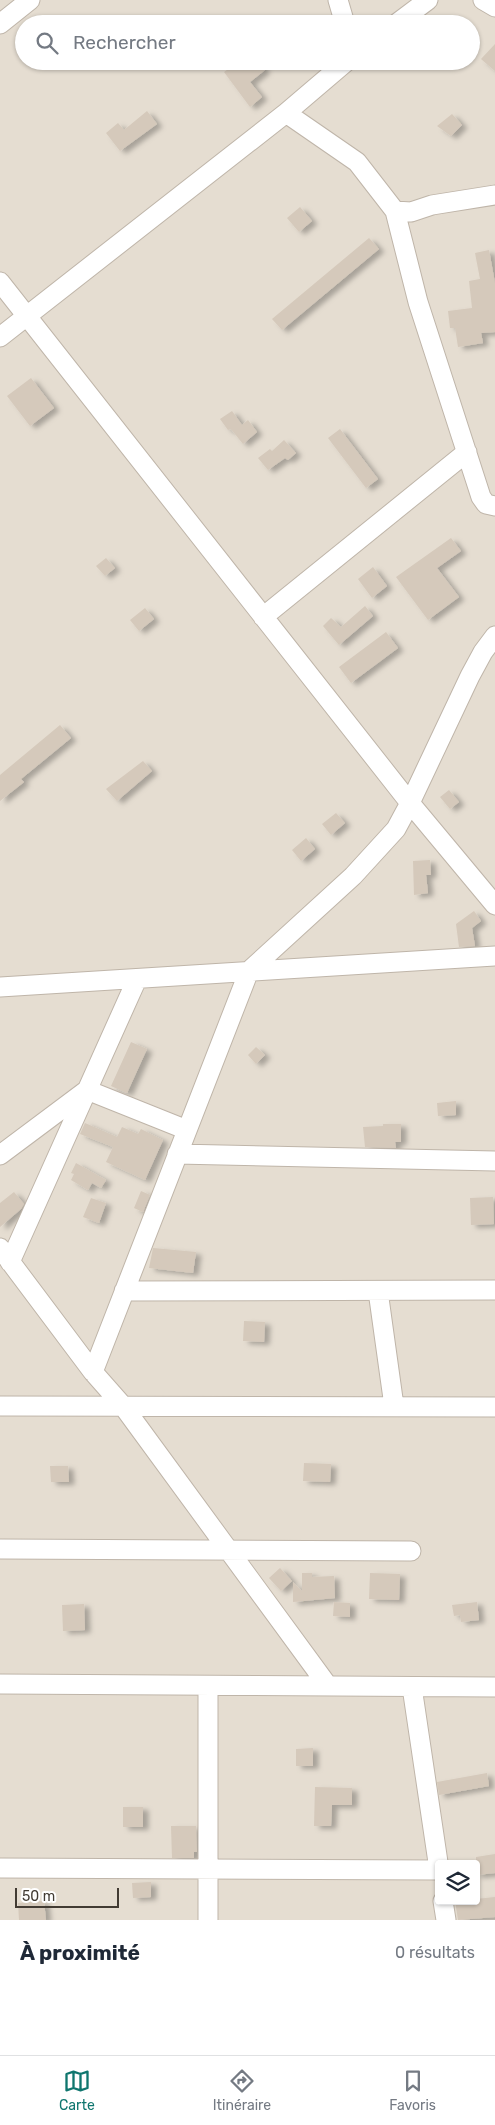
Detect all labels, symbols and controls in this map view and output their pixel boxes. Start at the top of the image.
search box [15,15,480,70]
icon: search [33,29,61,57]
text: Rechercher [73,31,176,54]
map controls [435,1860,480,1905]
button: layers [435,1860,480,1905]
scale bar [15,1885,119,1908]
text: 50 m [22,1888,55,1905]
text: À proximité [20,1940,140,1965]
text: 0 résultats [395,1943,475,1962]
tab: Carte [59,2067,95,2114]
tab: Itinéraire [213,2067,271,2114]
tab: Favoris [389,2067,436,2114]

